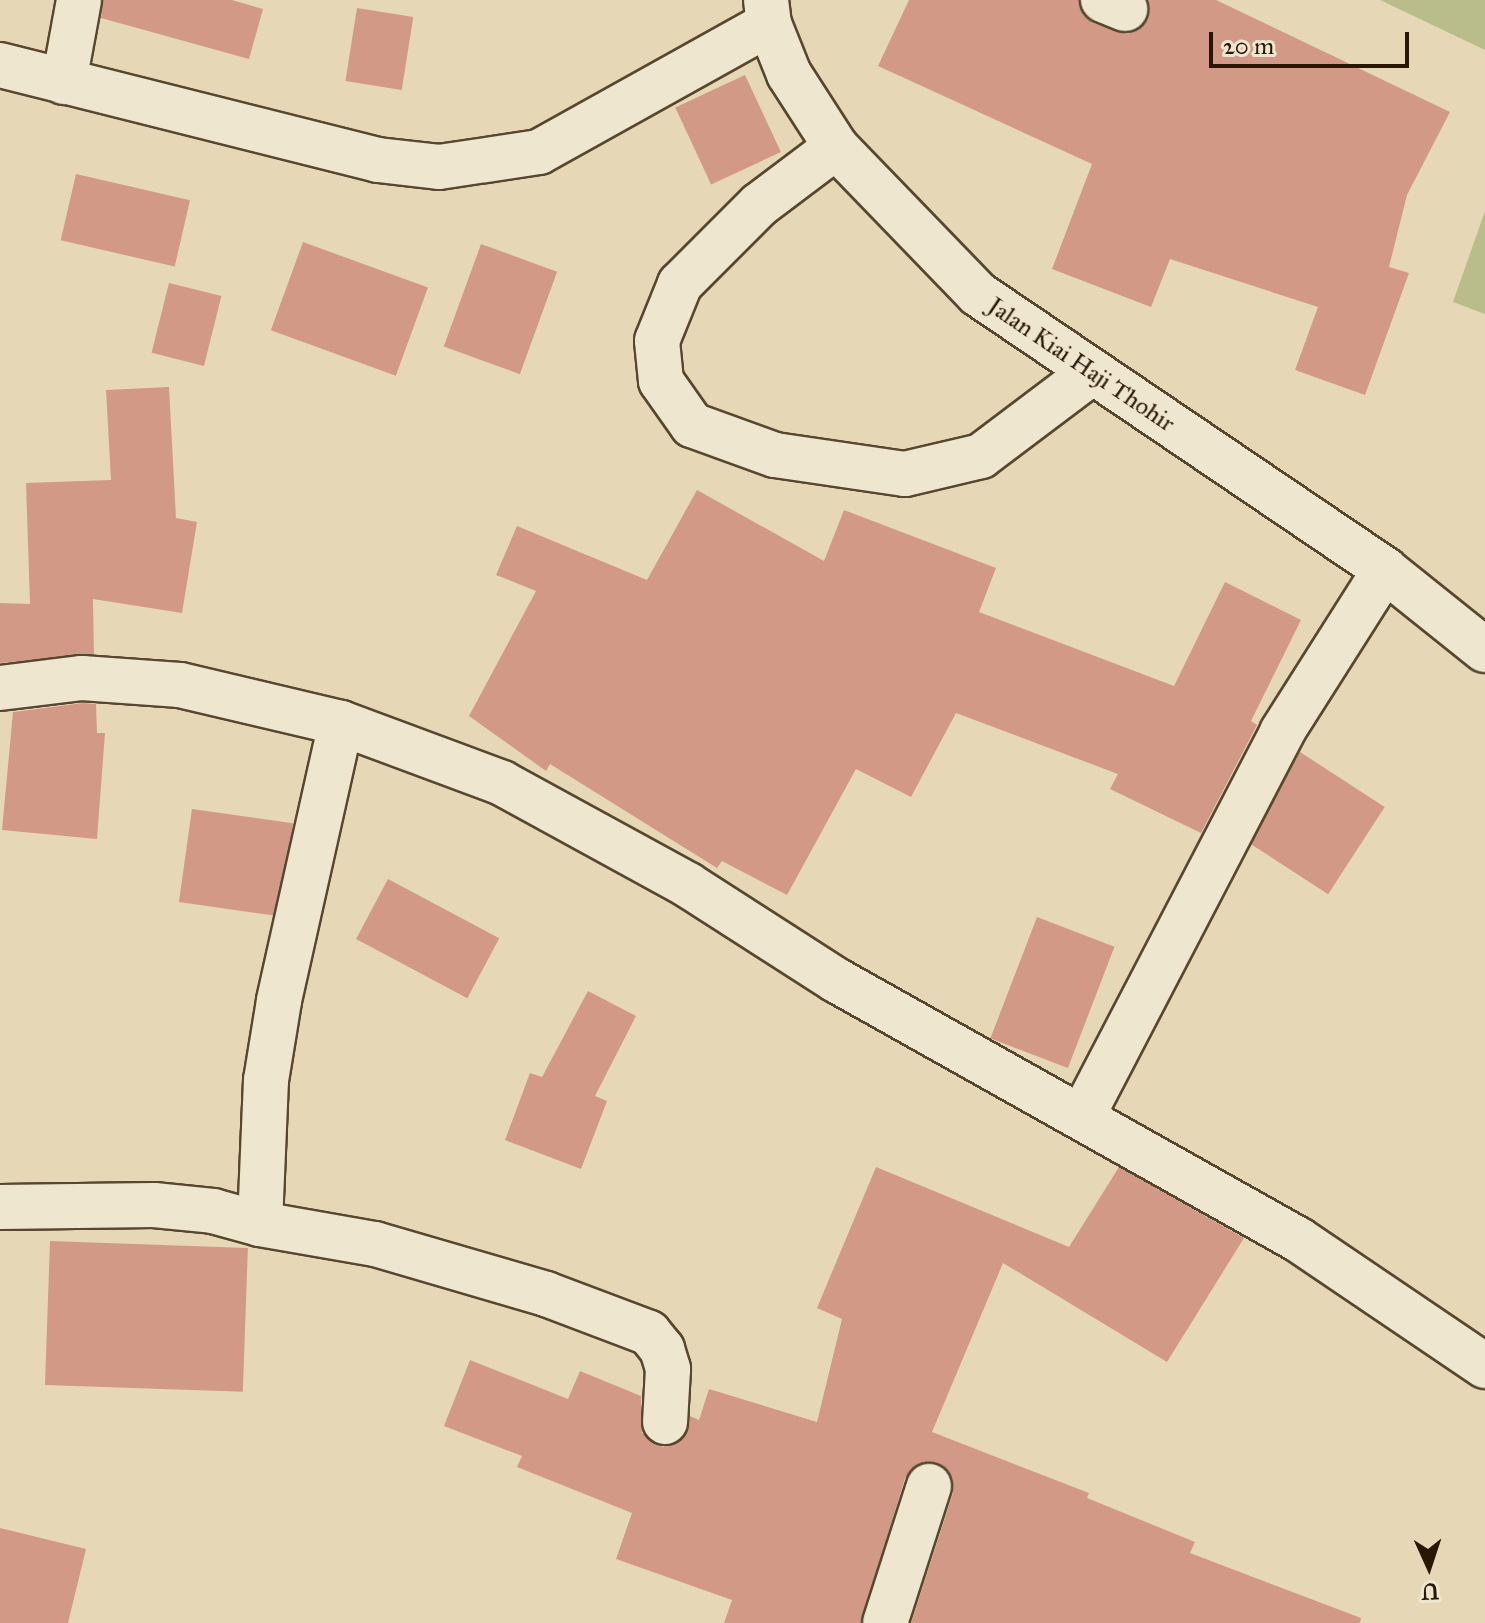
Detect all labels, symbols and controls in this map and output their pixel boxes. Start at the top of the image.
scale bar [1213,16,1413,66]
text: 20 m [1223,31,1274,61]
street label: Jalan Kiai Haji Thohir [982,292,1180,438]
north arrow [1389,1527,1469,1607]
text: U [1421,1578,1440,1605]

